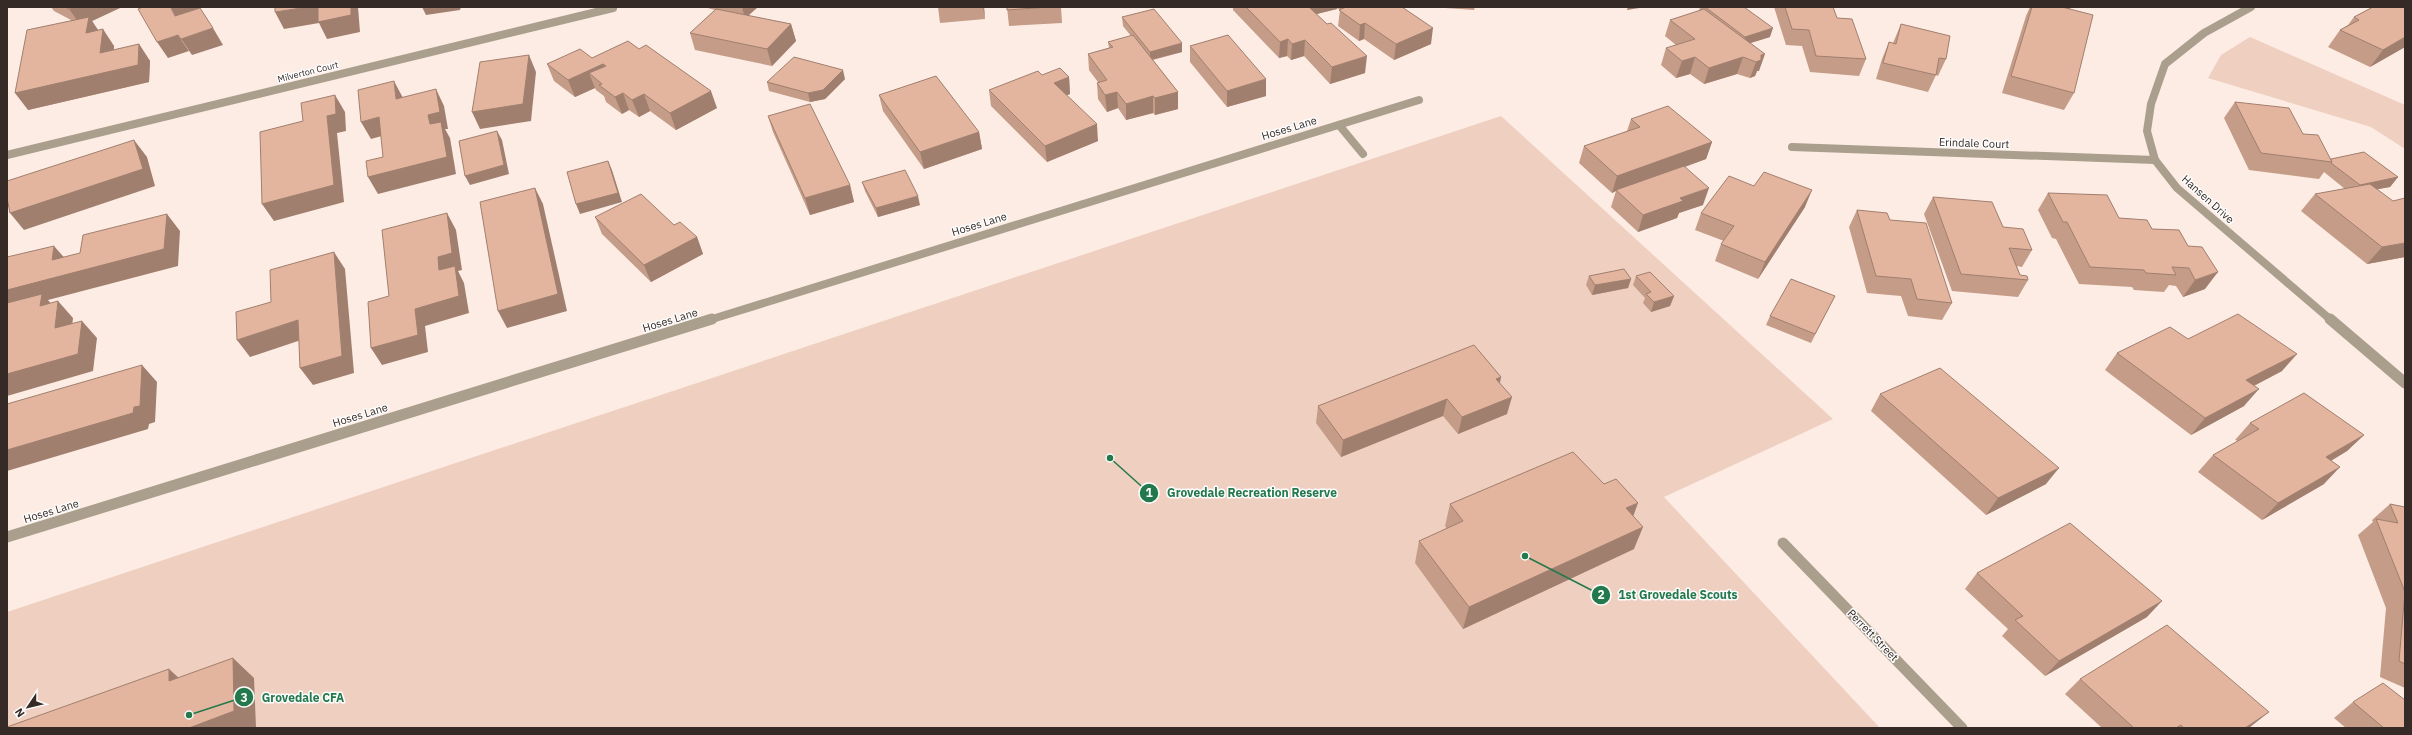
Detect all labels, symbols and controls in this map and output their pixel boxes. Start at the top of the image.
street label: Milverton Court [276,59,339,84]
street label: Hoses Lane [1260,113,1318,143]
street label: Erindale Court [1939,135,2010,151]
street label: Hansen Drive [2179,172,2237,226]
street label: Hoses Lane [950,209,1008,239]
street label: Hoses Lane [641,305,699,335]
street label: Hoses Lane [331,400,389,430]
callout: Grovedale Recreation Reserve [1139,481,1345,505]
text: 1 [1145,485,1153,500]
text: Grovedale Recreation Reserve [1167,485,1337,500]
street label: Hoses Lane [22,496,80,526]
callout: 1st Grovedale Scouts [1591,583,1746,607]
text: 2 [1597,587,1605,602]
text: 1st Grovedale Scouts [1618,587,1738,602]
street label: Perrett Street [1845,606,1901,664]
callout: Grovedale CFA [234,685,353,709]
north arrow [8,687,48,727]
text: 3 [240,690,248,705]
text: Grovedale CFA [262,690,344,705]
text: N [12,705,28,720]

